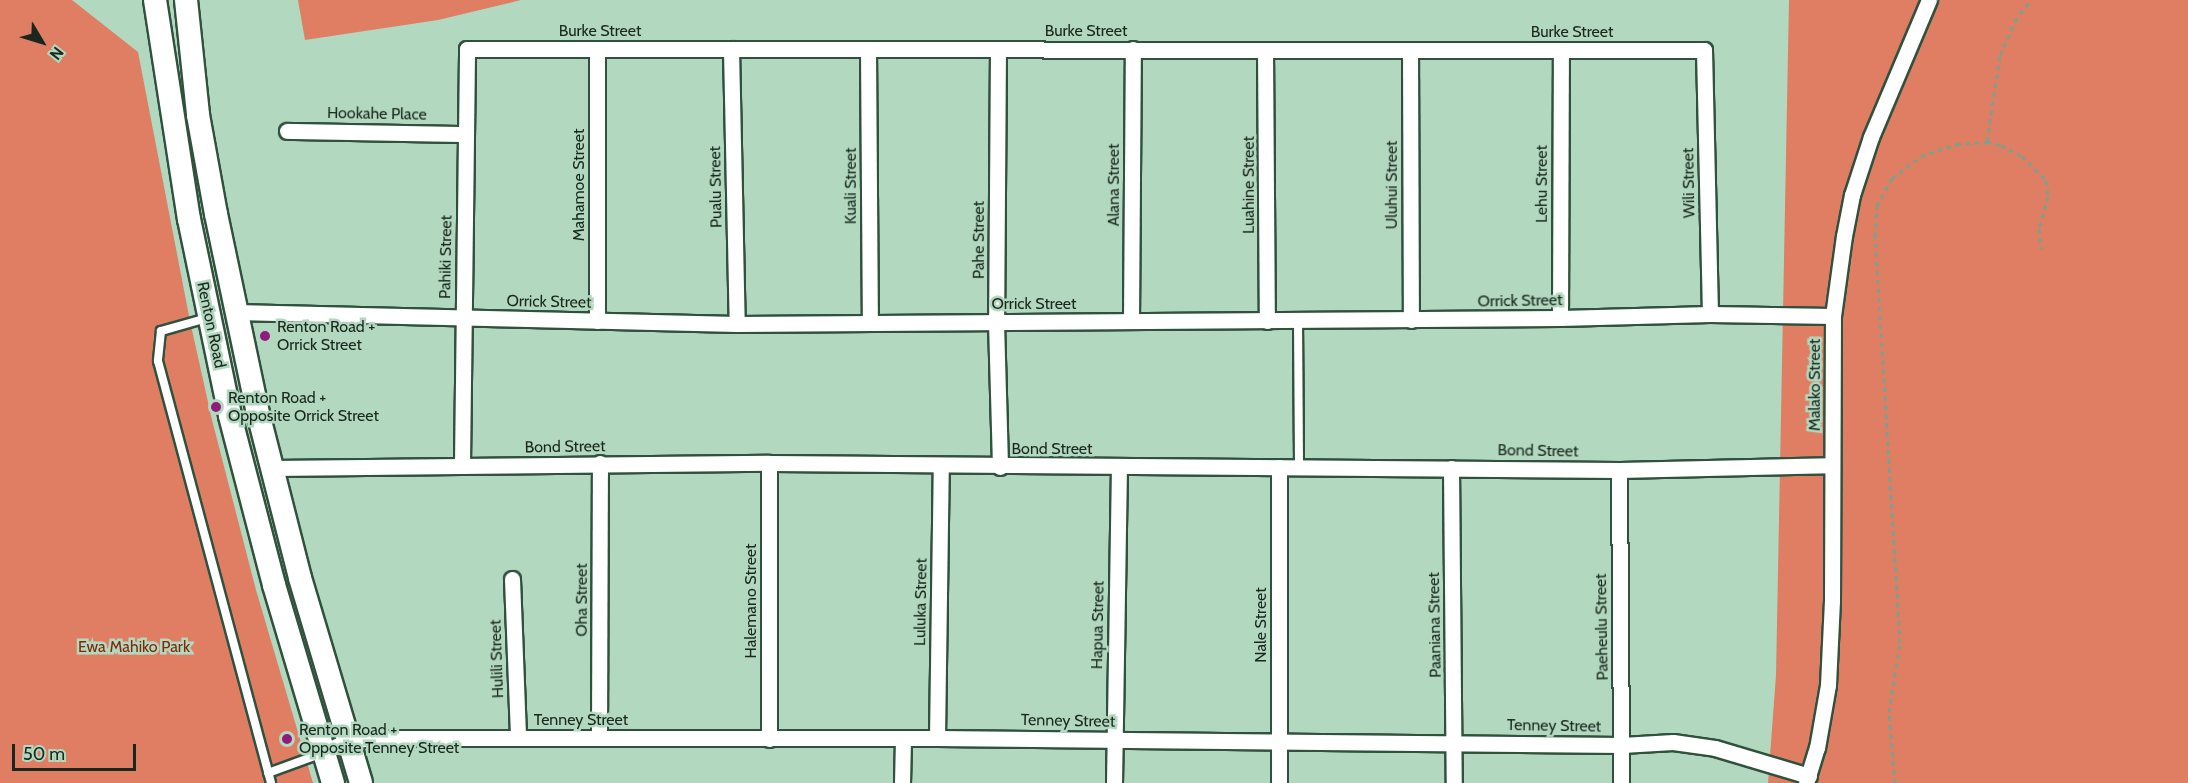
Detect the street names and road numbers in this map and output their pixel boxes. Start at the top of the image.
street label: Burke Street [559,21,641,41]
street label: Burke Street [1045,21,1127,41]
street label: Burke Street [1531,22,1613,42]
street label: Hookahe Place [327,104,427,124]
street label: Mahamoe Street [569,129,589,241]
street label: Luahine Street [1239,136,1259,234]
street label: Uluhui Street [1382,141,1402,229]
street label: Alana Street [1104,144,1124,226]
street label: Lehu Street [1532,145,1552,223]
street label: Pualu Street [706,146,726,228]
street label: Kuali Street [841,148,861,224]
street label: Wili Street [1679,148,1699,218]
street label: Pahe Street [969,201,989,279]
street label: Pahiki Street [436,215,456,299]
street label: Renton Road [192,280,230,370]
street label: Orrick Street [1477,291,1563,311]
street label: Orrick Street [506,292,592,312]
street label: Orrick Street [992,294,1076,314]
street label: Malako Street [1805,339,1825,431]
street label: Bond Street [524,437,606,457]
street label: Bond Street [1012,439,1092,459]
street label: Bond Street [1497,441,1579,461]
street label: Halemano Street [741,544,761,658]
street label: Luluka Street [911,558,931,646]
street label: Oha Street [572,563,592,637]
street label: Paaniana Street [1424,572,1446,678]
street label: Paeheulu Street [1591,573,1613,681]
street label: Hapua Street [1088,581,1108,669]
street label: Nale Street [1251,587,1271,663]
street label: Hulili Street [486,619,508,699]
street label: Tenney Street [534,710,628,730]
street label: Tenney Street [1021,711,1115,731]
street label: Tenney Street [1507,716,1601,736]

